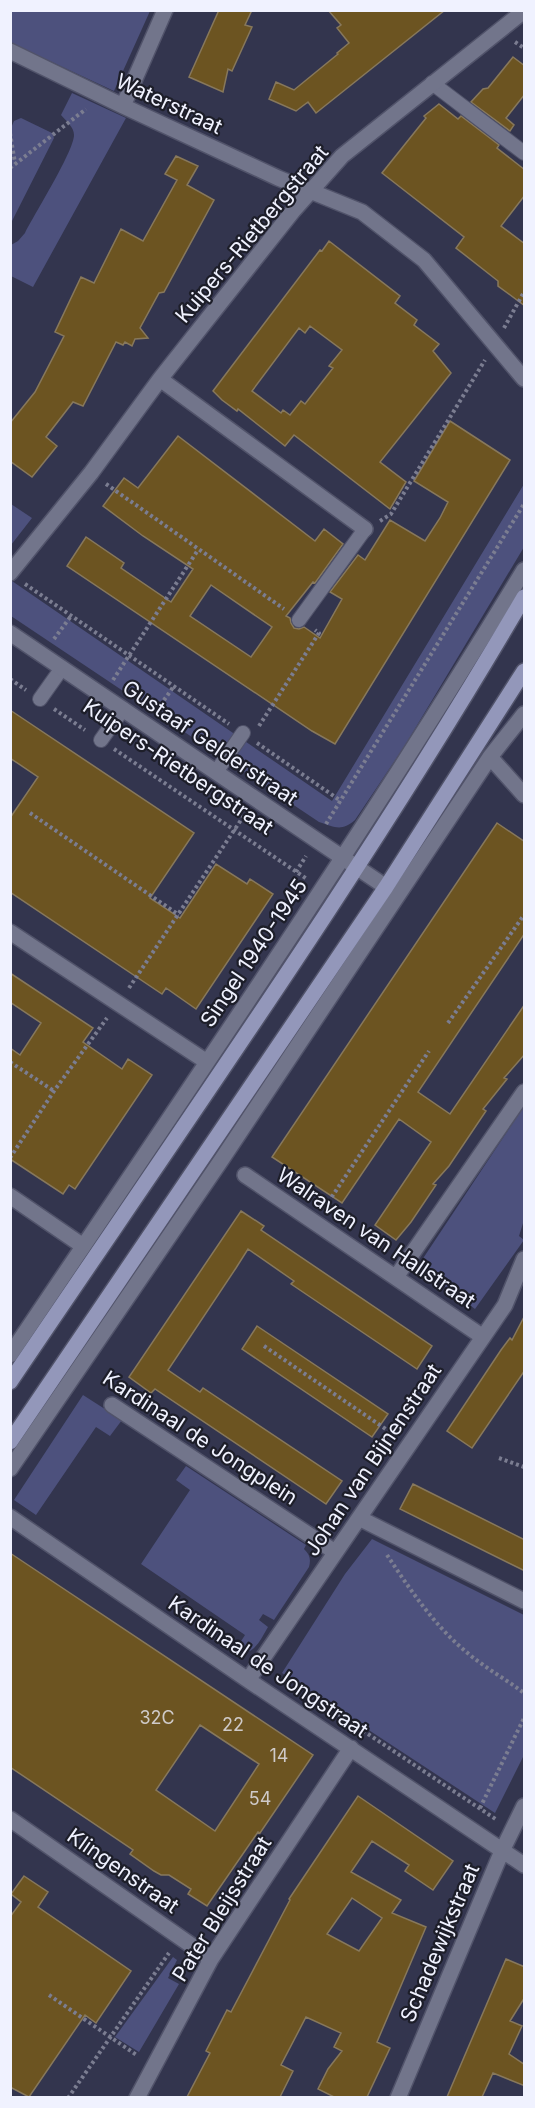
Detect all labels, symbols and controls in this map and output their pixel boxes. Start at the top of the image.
street label: Waterstraat [112,68,227,139]
street label: Kuipers-Rietbergstraat [170,140,333,328]
street label: Gustaaf Gelderstraat [118,675,303,811]
street label: Kuipers-Rietbergstraat [78,694,278,840]
street label: Singel 1940-1945 [195,874,312,1031]
street label: Walraven van Hallstraat [272,1162,480,1313]
street label: Johan van Bijnenstraat [299,1359,446,1560]
street label: Kardinaal de Jongplein [98,1365,302,1510]
street label: Kardinaal de Jongstraat [164,1590,373,1743]
house number: 32C [139,1707,175,1728]
house number: 22 [222,1714,244,1735]
house number: 14 [270,1745,288,1766]
house number: 54 [249,1788,271,1809]
street label: Klingenstraat [63,1823,184,1918]
street label: Pater Bleijsstraat [167,1831,276,1986]
street label: Schadewijkstraat [395,1860,484,2026]

